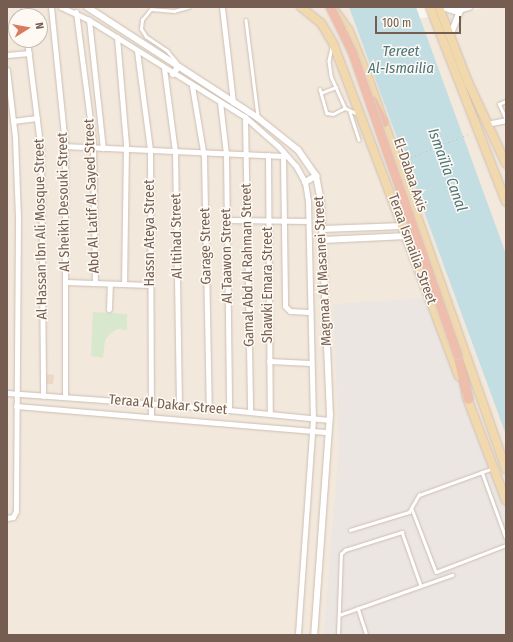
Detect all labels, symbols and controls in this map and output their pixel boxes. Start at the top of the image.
north arrow [8,8,48,48]
scale bar [377,8,463,34]
text: 100 m [382,16,411,30]
text: N [32,21,46,30]
water label: Tereet Al-Ismailia [368,42,434,77]
street label: Abd Al Latif Al Sayed Street [81,118,103,274]
water label: Ismaïlia Canal [424,126,470,214]
street label: Al Sheikh Desouki Street [54,132,74,272]
street label: El-Dabaa Axis [389,136,431,214]
street label: Al Hassan Ibn Ali Mosque Street [31,138,51,320]
street label: Hassn Ateya Street [142,180,158,286]
street label: Gamal Abd Al Rahman Street [238,183,258,347]
street label: Teraa Ismailia Street [384,191,440,307]
street label: Al Itihad Street [168,193,186,279]
street label: Magmaa Al Masanei Street [311,196,335,346]
street label: Garage Street [197,207,215,285]
street label: Al Taawon Street [218,208,236,304]
street label: Shawki Emara Street [260,227,276,343]
street label: Teraa Al Dakar Street [108,391,228,419]

